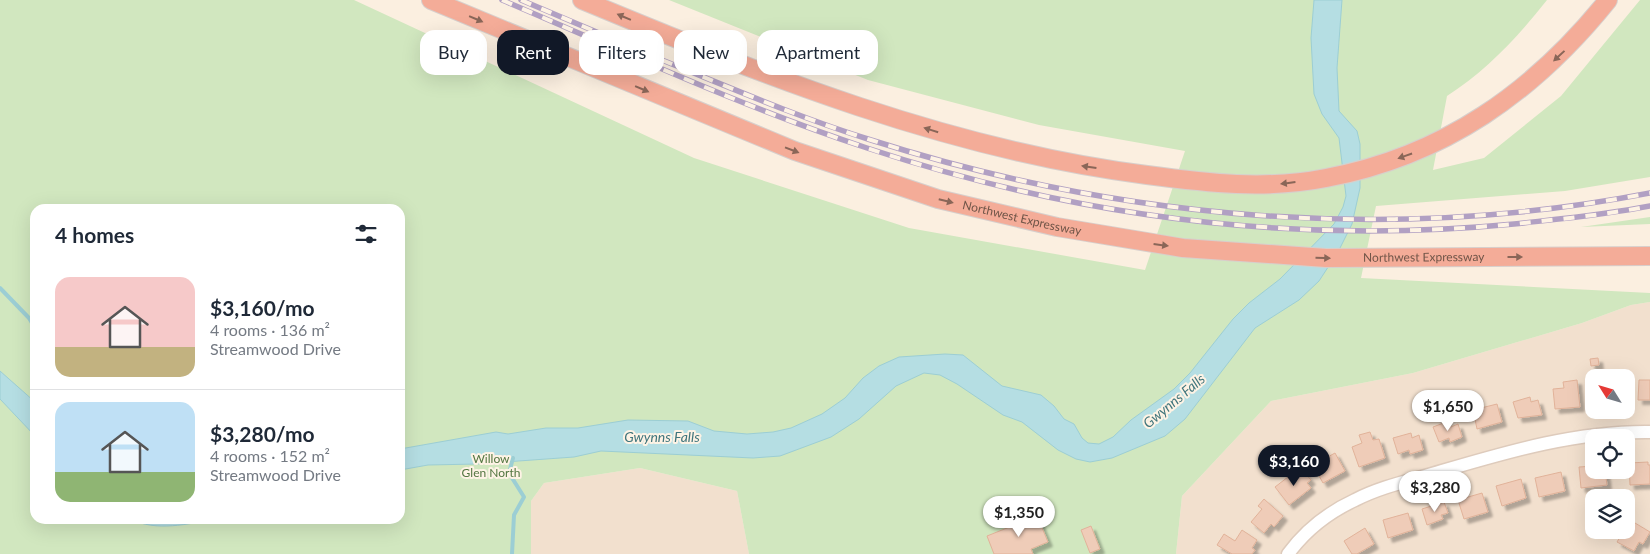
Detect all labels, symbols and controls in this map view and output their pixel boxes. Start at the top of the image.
one-way arrow [617,13,631,21]
one-way arrow [469,15,483,23]
chip: Buy [420,30,487,75]
chip: Rent [497,30,569,75]
chip: Filters [579,30,664,75]
chip: New [674,30,747,75]
chip: Apartment [757,30,878,75]
one-way arrow [1554,50,1566,62]
one-way arrow [634,85,649,93]
one-way arrow [923,126,938,134]
one-way arrow [785,146,800,154]
one-way arrow [1397,153,1412,160]
one-way arrow [1081,163,1097,171]
one-way arrow [1280,179,1296,187]
one-way arrow [939,197,954,205]
street label: Northwest Expressway [961,197,1083,238]
icon: filters [352,220,380,248]
text: 4 homes [55,222,134,247]
one-way arrow [1153,241,1169,249]
street label: Northwest Expressway [1363,249,1485,265]
one-way arrow [1508,252,1524,260]
one-way arrow [1315,254,1331,262]
text: $3,160/mo [210,295,315,320]
icon: home [95,297,155,357]
text: 4 rooms · 136 m² [210,320,330,339]
text: Streamwood Drive [210,339,341,358]
north arrow [1585,369,1635,419]
map controls [1585,369,1635,539]
water label: Gwynns Falls [1139,370,1208,431]
pin: $1,650 [1407,390,1489,432]
text: $1,650 [1423,396,1473,415]
text: $3,280/mo [210,421,315,446]
icon: home [95,422,155,482]
water label: Gwynns Falls [624,428,700,445]
button: locate [1585,429,1635,479]
pin: $3,160 [1253,444,1335,487]
text: 4 rooms · 152 m² [210,446,330,465]
park label: Willow Glen North [462,451,520,480]
text: $3,160 [1269,451,1319,470]
text: Streamwood Drive [210,465,341,484]
pin: $3,280 [1394,470,1476,513]
text: $3,280 [1410,477,1460,496]
button: layers [1585,489,1635,539]
pin: $1,350 [978,496,1060,538]
text: $1,350 [994,502,1044,521]

